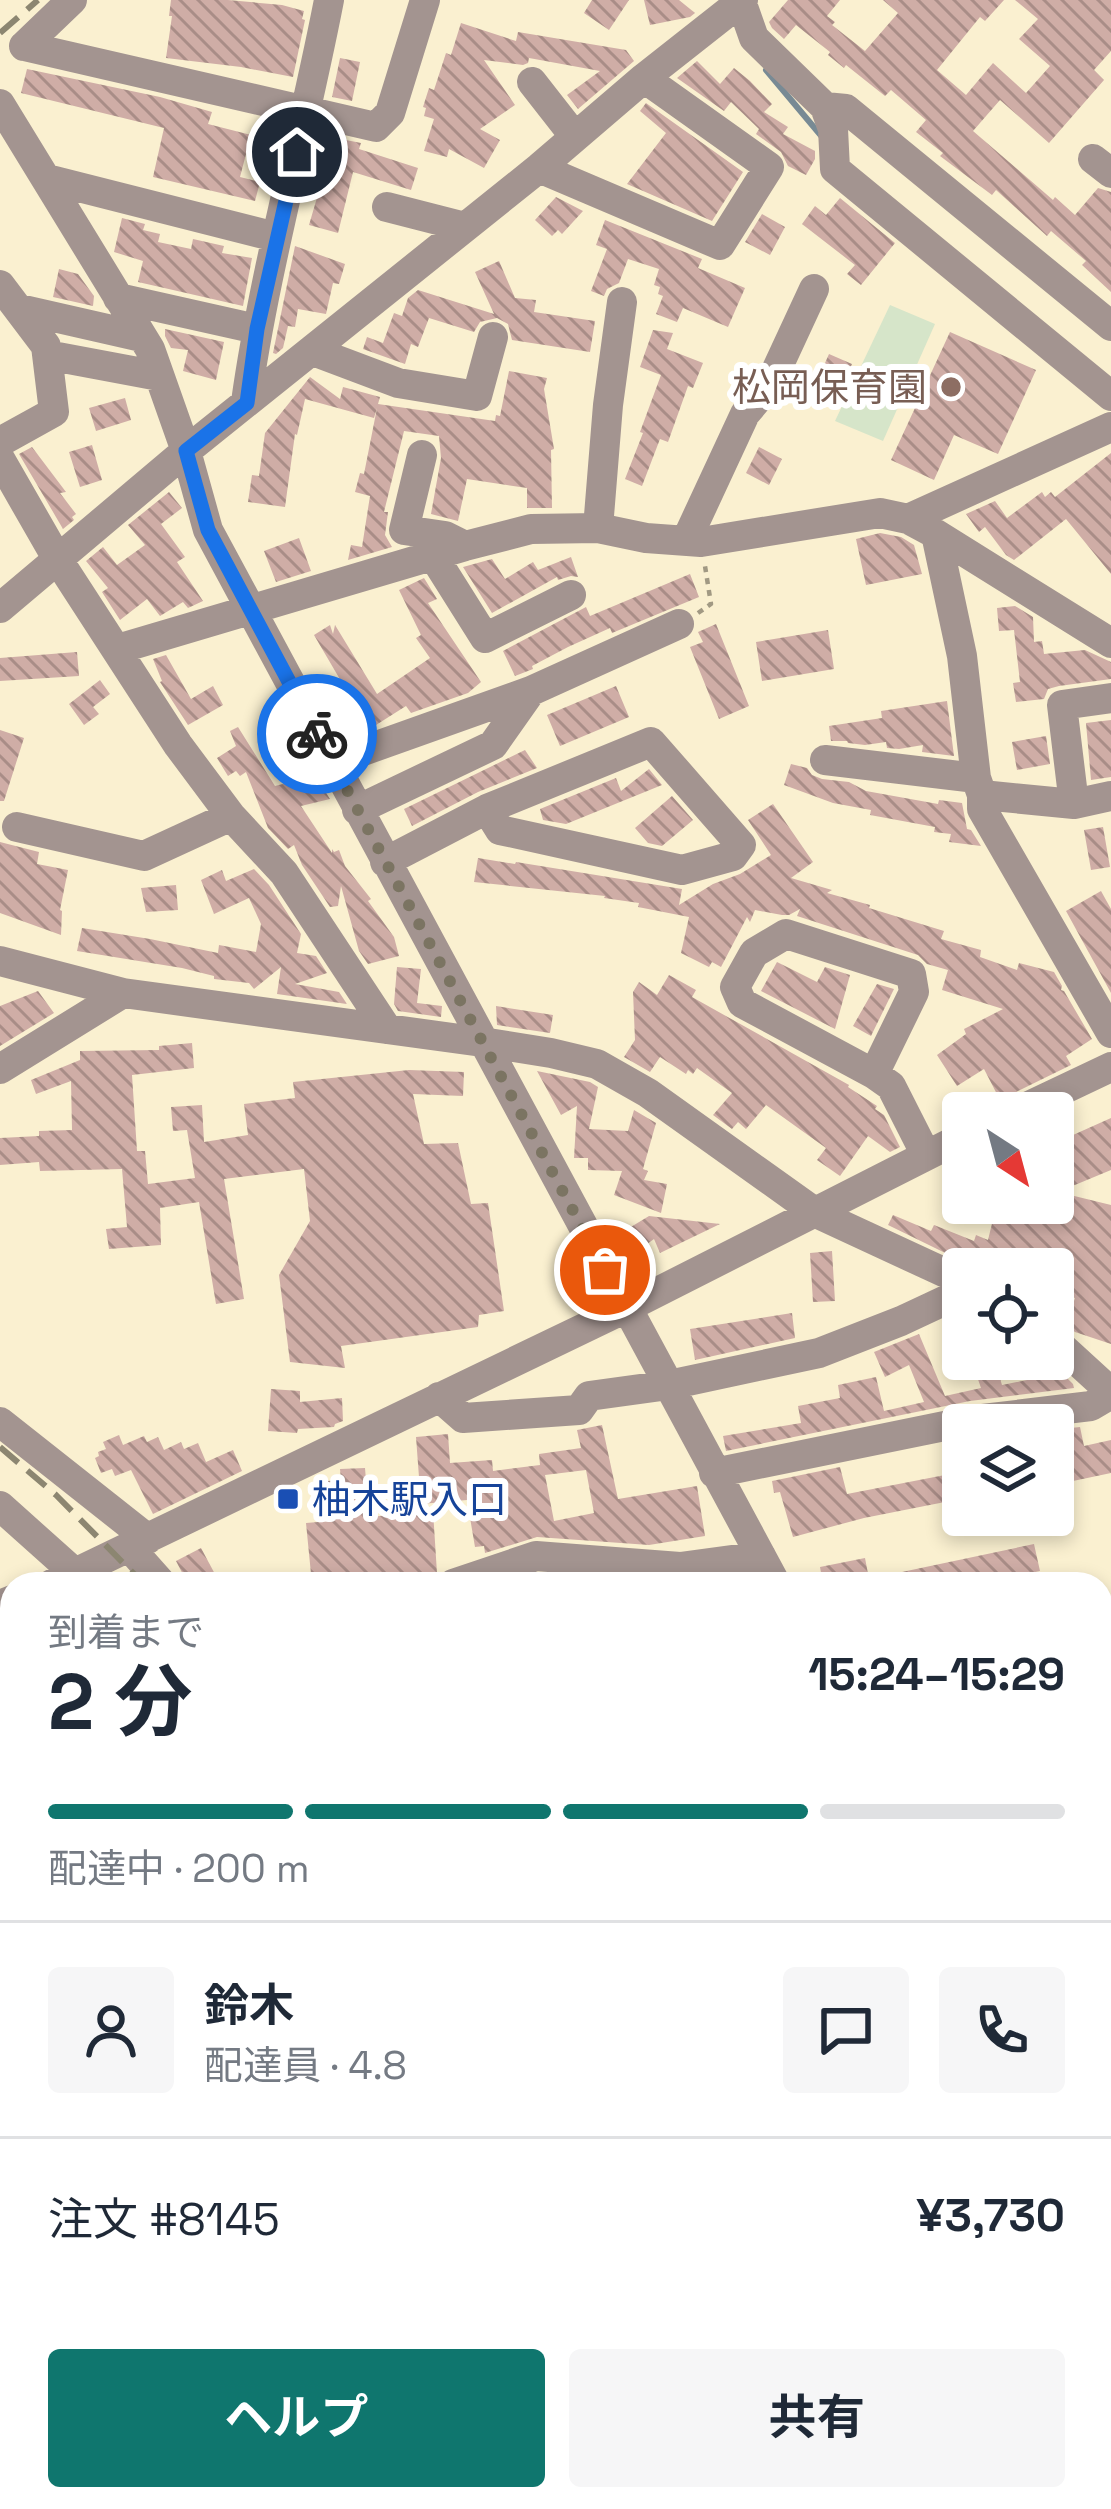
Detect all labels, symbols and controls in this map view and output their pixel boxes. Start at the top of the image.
pin [246,101,348,203]
icon: home [264,119,330,185]
place label: 松岡保育園 [732,363,927,412]
marker: 松岡保育園 [938,374,964,400]
courier [257,674,377,794]
icon: bike [284,701,350,767]
north arrow [942,1092,1074,1224]
map controls [942,1092,1074,1536]
pin [554,1219,656,1321]
icon: bag [572,1237,638,1303]
button: locate [942,1248,1074,1380]
button: layers [942,1404,1074,1536]
place label: 柚木駅入口 [312,1475,507,1524]
marker: 柚木駅入口 [275,1486,301,1512]
text: 到着まで [48,1608,204,1657]
text: 15:24–15:29 [808,1646,1065,1703]
text: 2 分 [48,1652,192,1752]
text: 配達中 · 200 m [48,1844,309,1893]
button: person [48,1967,174,2093]
button: chat [783,1967,909,2093]
button: phone [939,1967,1065,2093]
text: 鈴木 [204,1977,294,2034]
text: 配達員 · 4.8 [204,2041,407,2090]
text: ¥3,730 [917,2187,1065,2244]
text: 注文 #8145 [48,2191,280,2248]
button: ヘルプ [48,2349,545,2487]
button: 共有 [569,2349,1065,2487]

